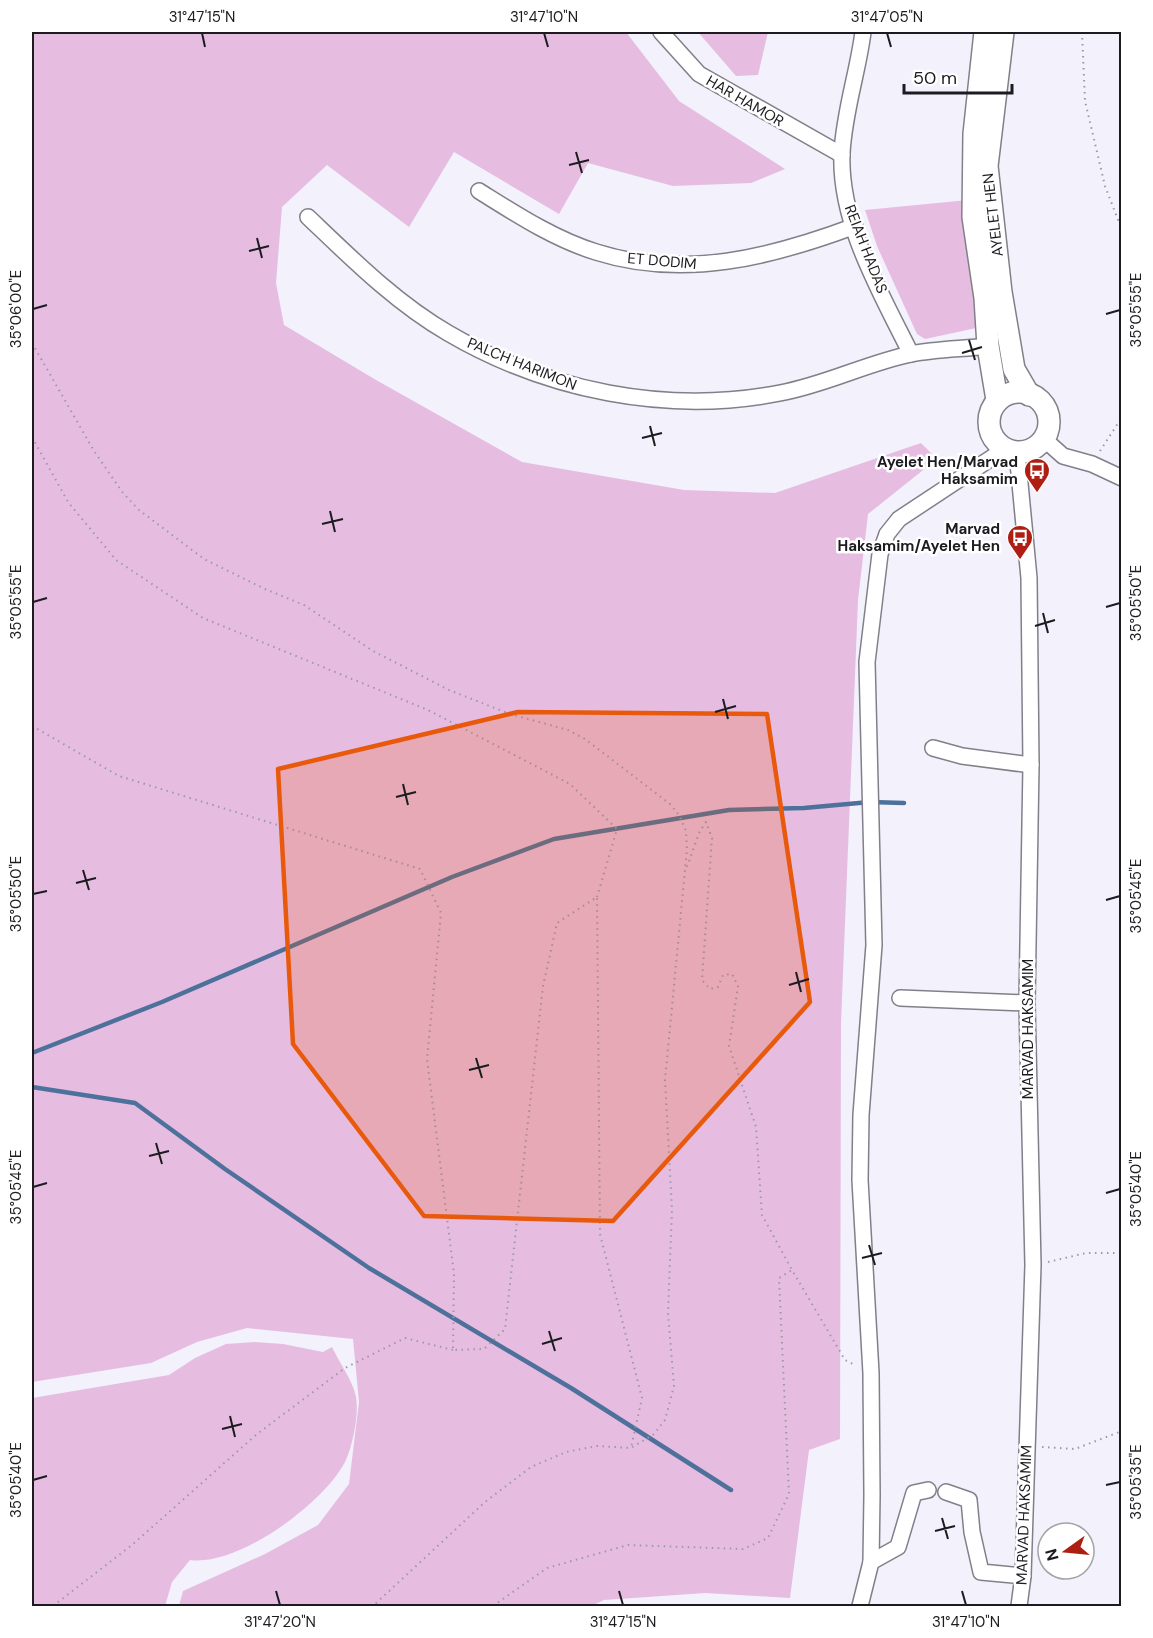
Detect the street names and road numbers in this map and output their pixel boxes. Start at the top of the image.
street label: HAR HAMOR [703,71,787,131]
street label: AYELET HEN [978,172,1008,258]
street label: REIAH HADAS [840,202,892,296]
street label: ET DODIM [627,248,697,274]
street label: PALCH HARIMON [464,333,580,395]
street label: MARVAD HAKSAMIM [1018,959,1038,1099]
street label: MARVAD HAKSAMIM [1012,1445,1036,1585]

